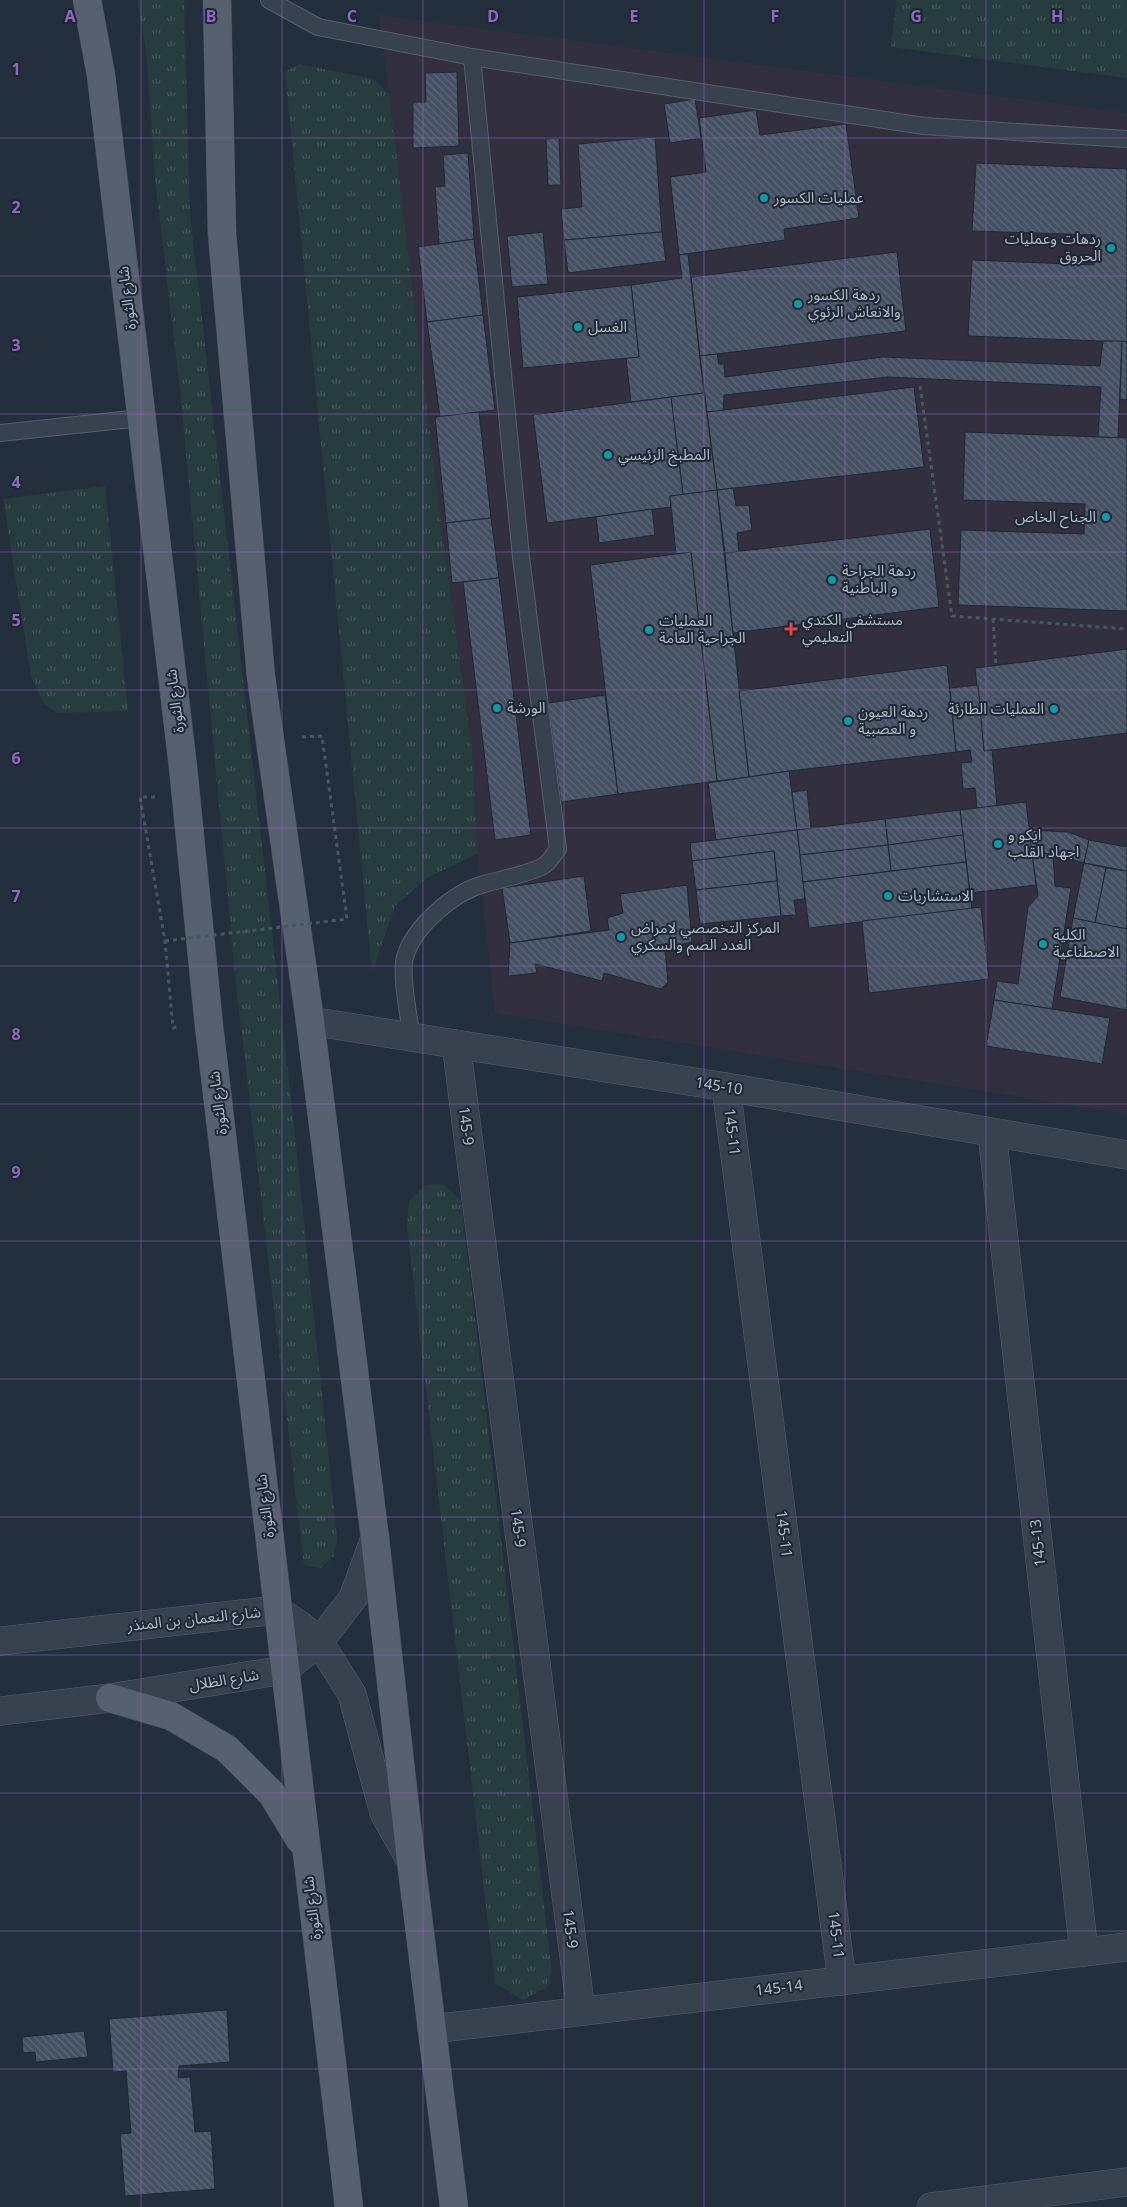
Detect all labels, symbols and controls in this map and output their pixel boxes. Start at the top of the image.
text: A [64,5,76,27]
text: B [206,5,216,27]
text: C [347,5,357,27]
text: D [487,5,499,27]
text: E [630,5,639,27]
text: F [771,5,779,27]
text: G [910,5,922,27]
text: H [1051,5,1063,27]
text: 1 [11,58,21,80]
place label: عمليات الكسور [773,187,864,207]
marker: عمليات الكسور [758,192,770,204]
text: 2 [11,196,21,218]
place label: ردهات وعمليات الحروق [1005,228,1101,265]
marker: ردهات وعمليات الحروق [1105,242,1117,254]
street label: شارع الثورة [112,264,143,331]
place label: ردهة الكسور والانعاش الرئوي [807,284,901,323]
marker: ردهة الكسور والانعاش الرئوي [792,298,804,310]
place label: الغسل [588,316,627,336]
marker: الغسل [572,321,584,333]
text: 3 [11,334,21,356]
place label: المطبخ الرئيسي [618,444,710,467]
marker: المطبخ الرئيسي [602,449,614,461]
text: 4 [11,471,21,493]
place label: الجناح الخاص [1015,506,1096,529]
marker: الجناح الخاص [1100,511,1112,523]
place label: ردهة الجراحة و الباطنية [842,560,916,597]
marker: ردهة الجراحة و الباطنية [826,574,838,586]
text: 5 [11,609,21,631]
place label: مستشفى الكندي التعليمي [802,609,903,648]
place label: العمليات الجراحية العامة [659,610,746,647]
marker: مستشفى الكندي التعليمي [784,622,798,636]
marker: العمليات الجراحية العامة [643,624,655,636]
street label: شارع الثورة [160,667,191,734]
place label: الورشة [507,697,546,717]
place label: العمليات الطارئة [948,698,1044,718]
place label: ردهة العيون و العصبية [858,701,928,738]
marker: الورشة [491,702,503,714]
marker: العمليات الطارئة [1048,703,1060,715]
marker: ردهة العيون و العصبية [842,715,854,727]
text: 6 [11,747,21,769]
place label: ايكو و اجهاد القلب [1008,824,1079,861]
marker: ايكو و اجهاد القلب [992,838,1004,850]
text: 7 [11,885,21,907]
place label: الاستشاريات [898,885,974,905]
marker: الاستشاريات [882,890,894,902]
place label: المركز التخصصي لامراض الغدد الصم والسكري [631,917,780,956]
place label: الكلية الاصطناعية [1053,924,1119,961]
marker: المركز التخصصي لامراض الغدد الصم والسكري [615,931,627,943]
marker: الكلية الاصطناعية [1037,938,1049,950]
text: 8 [11,1023,21,1045]
street label: شارع الثورة [203,1069,234,1136]
street label: 145-10 [694,1071,744,1099]
street label: 145-9 [455,1105,479,1147]
street label: 145-11 [720,1107,746,1157]
text: 9 [11,1161,21,1183]
street label: شارع الثورة [250,1472,281,1539]
street label: 145-9 [507,1507,531,1549]
street label: 145-11 [772,1509,798,1559]
street label: 145-13 [1025,1518,1049,1568]
street label: شارع النعمان بن المنذر [125,1601,262,1638]
street label: شارع الظلال [187,1664,261,1697]
street label: شارع الثورة [297,1874,328,1941]
street label: 145-9 [559,1908,583,1950]
street label: 145-11 [824,1910,850,1960]
street label: 145-14 [754,1974,804,2000]

